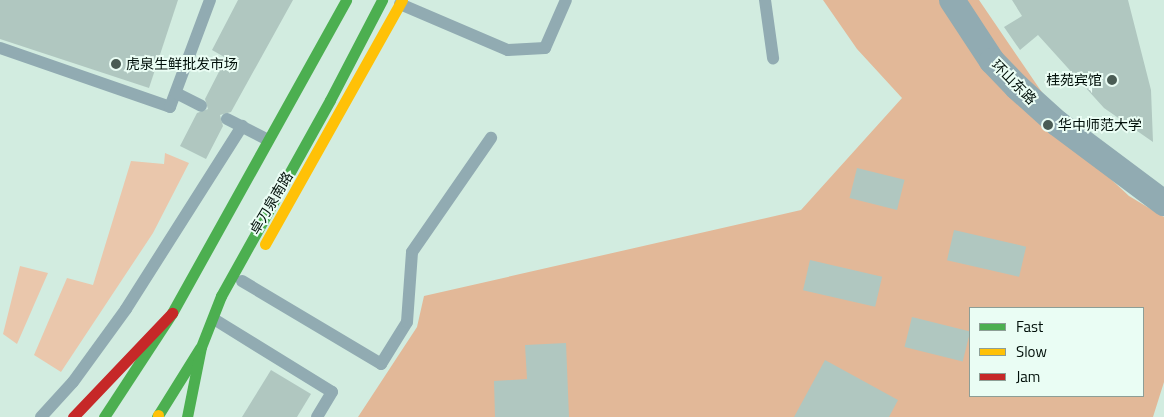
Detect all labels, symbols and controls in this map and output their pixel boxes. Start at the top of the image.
place label: 虎泉生鲜批发市场 [126,56,238,72]
street label: 环山东路 [988,56,1040,108]
marker: 虎泉生鲜批发市场 [110,58,122,70]
place label: 桂苑宾馆 [1046,72,1102,88]
marker: 桂苑宾馆 [1106,74,1118,86]
place label: 华中师范大学 [1058,117,1142,133]
marker: 华中师范大学 [1042,119,1054,131]
street label: 卓刀泉南路 [246,169,296,237]
legend [969,307,1144,397]
text: Fast [1016,315,1043,338]
text: Slow [1016,340,1047,363]
text: Jam [1016,365,1040,388]

